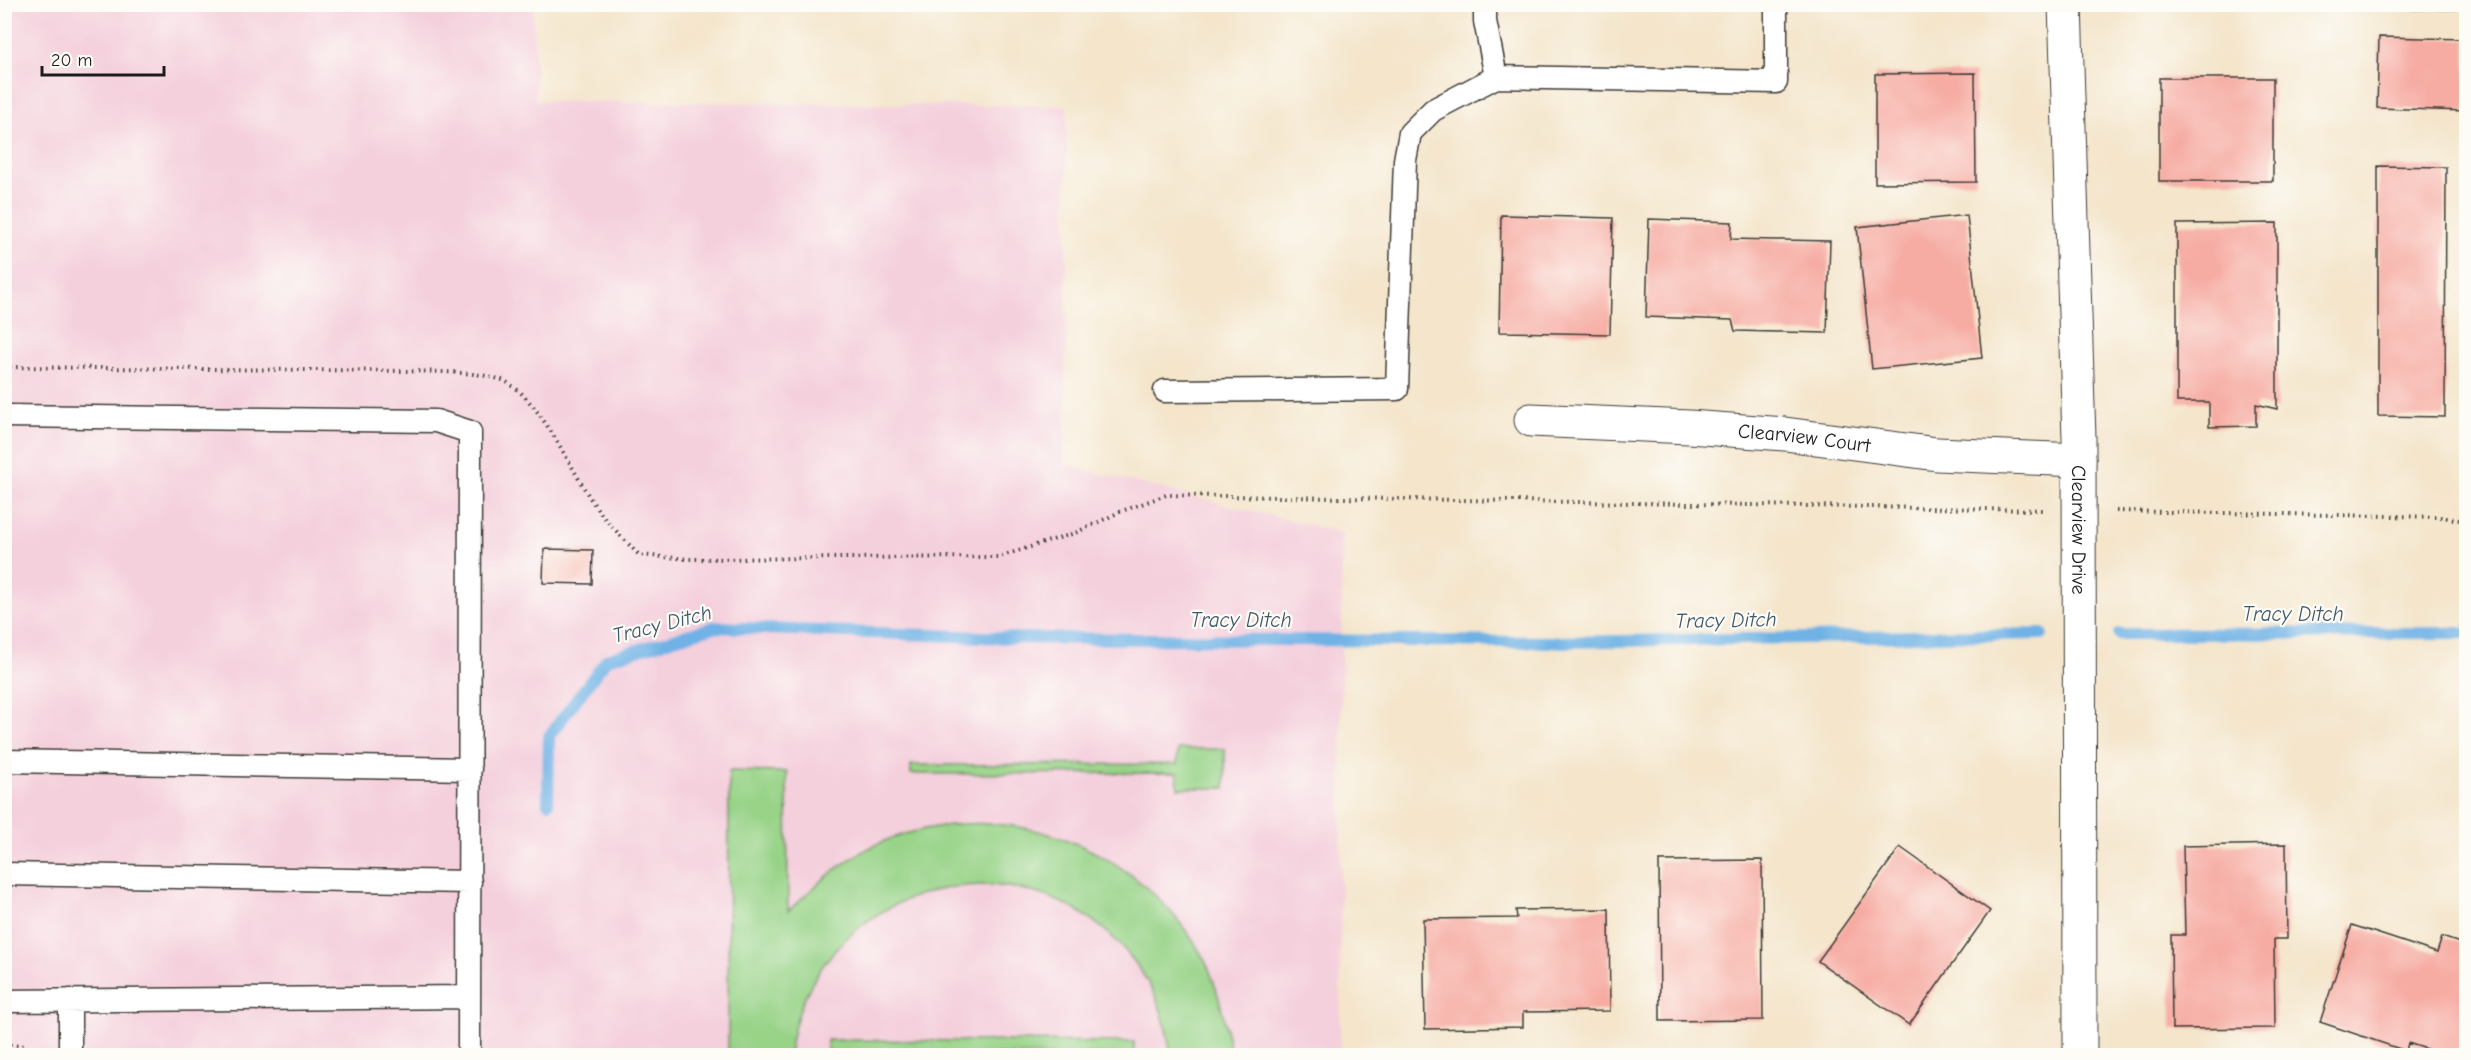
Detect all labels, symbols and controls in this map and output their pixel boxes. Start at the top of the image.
scale bar [42,39,164,77]
text: 20 m [51,50,92,71]
street label: Clearview Court [1737,420,1873,457]
street label: Clearview Drive [2067,465,2090,595]
water label: Tracy Ditch [610,600,714,648]
water label: Tracy Ditch [2242,602,2344,626]
water label: Tracy Ditch [1675,607,1777,633]
water label: Tracy Ditch [1190,608,1292,632]

